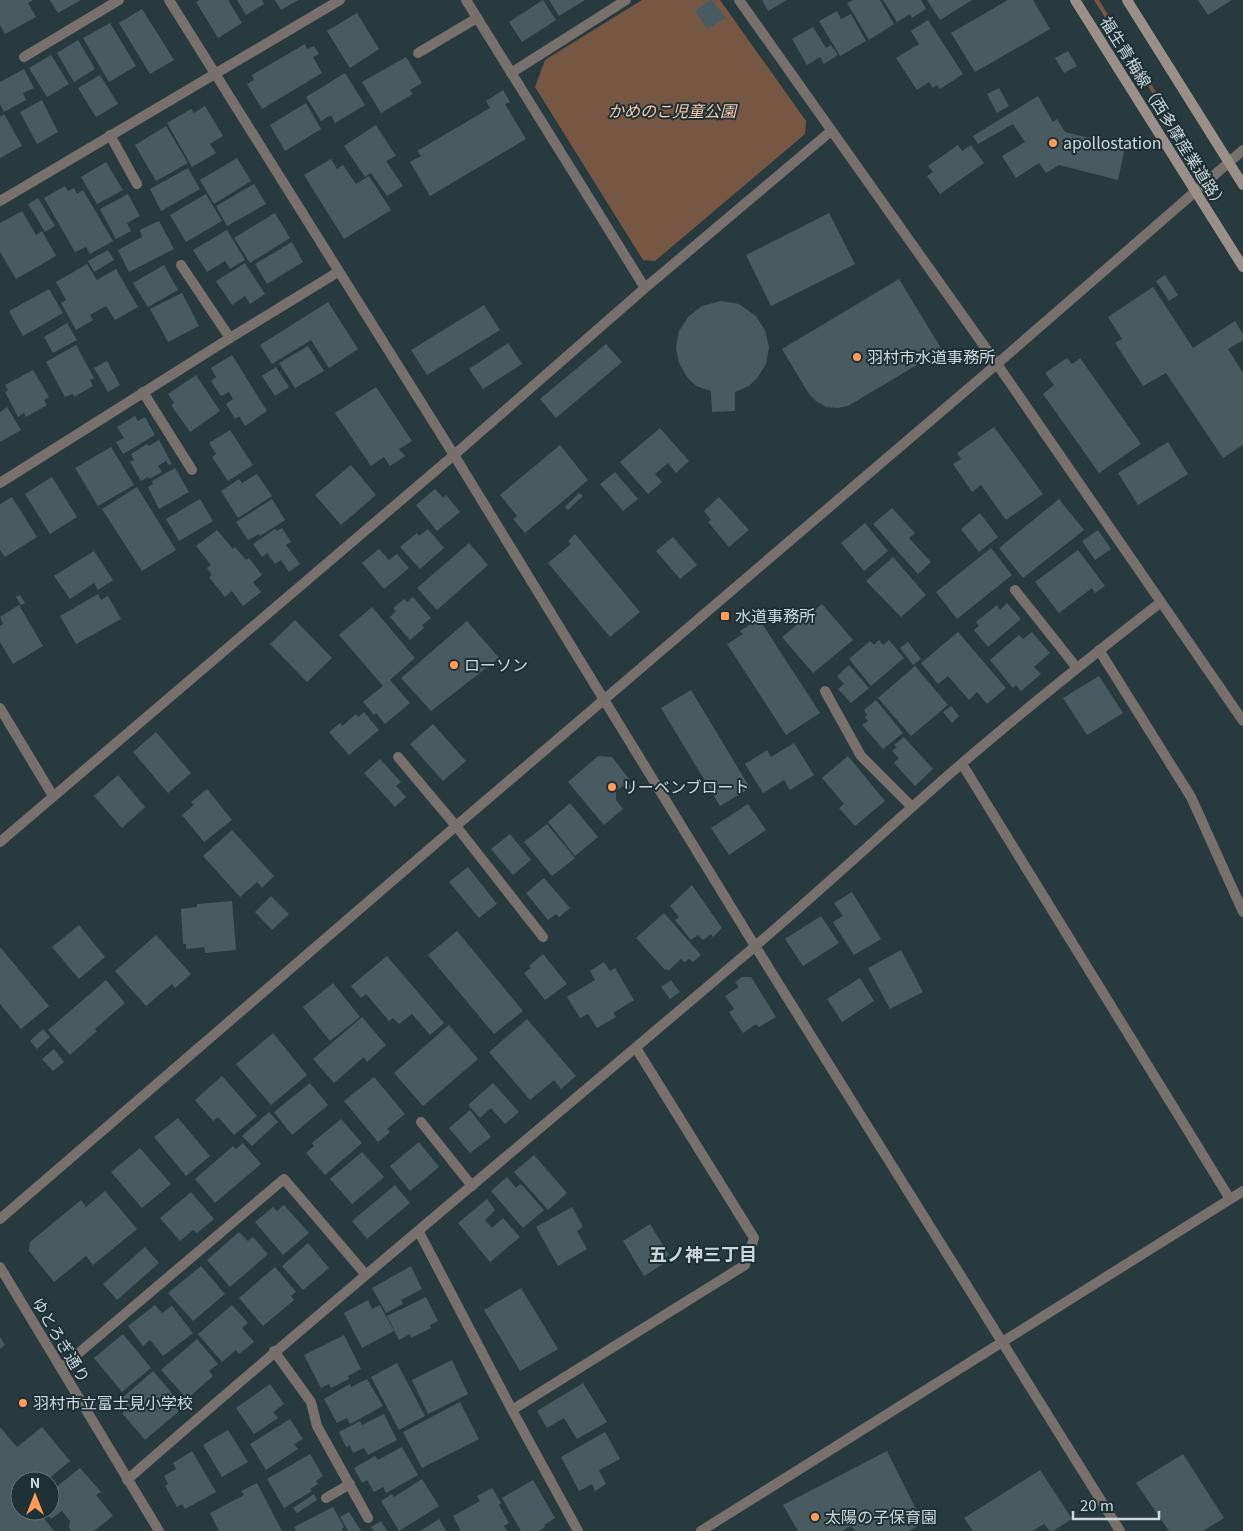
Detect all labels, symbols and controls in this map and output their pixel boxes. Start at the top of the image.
street label: 福生青梅線（西多摩産業道路） [1095,11,1234,214]
park label: かめのこ児童公園 [608,98,738,122]
place label: apollostation [1063,130,1162,154]
marker: apollostation [1047,137,1059,149]
place label: 羽村市水道事務所 [867,344,995,368]
marker: 羽村市水道事務所 [851,351,863,363]
place label: 水道事務所 [735,603,815,627]
marker: 水道事務所 [719,610,731,622]
place label: ローソン [464,652,528,676]
marker: ローソン [448,659,460,671]
place label: リーベンブロート [622,774,750,798]
marker: リーベンブロート [606,781,618,793]
district label: 五ノ神三丁目 [649,1240,757,1266]
street label: ゆとろぎ通り [27,1292,97,1387]
place label: 羽村市立富士見小学校 [33,1390,193,1414]
marker: 羽村市立富士見小学校 [17,1397,29,1409]
north arrow [10,1471,60,1521]
text: N [30,1472,40,1492]
scale bar [1073,1488,1159,1520]
text: 20 m [1080,1494,1114,1515]
place label: 太陽の子保育園 [825,1504,937,1528]
marker: 太陽の子保育園 [809,1511,821,1523]

